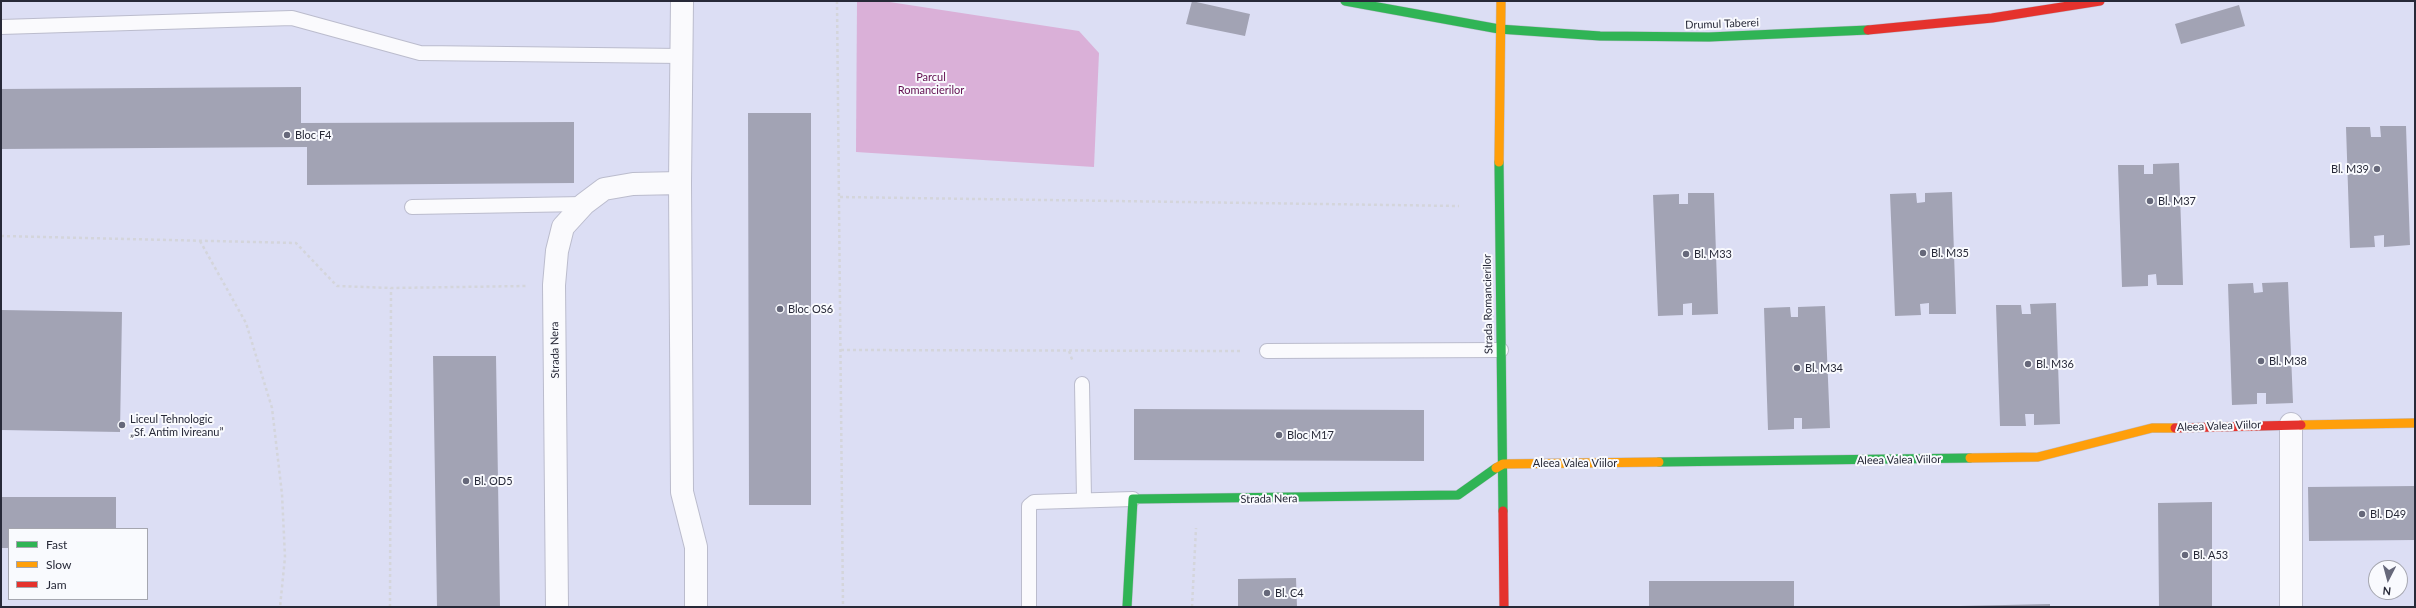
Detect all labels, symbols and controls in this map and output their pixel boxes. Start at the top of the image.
street label: Drumul Taberei [1685,16,1759,32]
park label: Parcul Romancierilor [898,70,964,96]
place label: Bloc F4 [295,128,332,142]
marker: Bloc F4 [282,130,292,140]
place label: Bl. M39 [2331,162,2369,176]
marker: Bl. M39 [2372,164,2382,174]
place label: Bl. M37 [2158,194,2196,208]
marker: Bl. M37 [2145,196,2155,206]
place label: Bl. M35 [1931,246,1969,260]
place label: Bl. M33 [1694,247,1732,261]
marker: Bl. M35 [1918,248,1928,258]
marker: Bl. M33 [1681,249,1691,259]
street label: Strada Romancierilor [1481,254,1495,354]
place label: Bloc OS6 [788,302,833,316]
marker: Bloc OS6 [775,304,785,314]
street label: Strada Nera [548,321,562,379]
place label: Bl. M38 [2269,354,2307,368]
marker: Bl. M38 [2256,356,2266,366]
place label: Bl. M36 [2036,357,2074,371]
marker: Bl. M36 [2023,359,2033,369]
place label: Bl. M34 [1805,361,1843,375]
marker: Bl. M34 [1792,363,1802,373]
place label: Liceul Tehnologic „Sf. Antim Ivireanu” [130,412,224,438]
street label: Aleea Valea Viilor [2177,418,2261,434]
marker: Liceul Tehnologic „Sf. Antim Ivireanu” [117,420,127,430]
place label: Bloc M17 [1287,428,1334,442]
marker: Bloc M17 [1274,430,1284,440]
street label: Aleea Valea Viilor [1857,453,1941,467]
street label: Aleea Valea Viilor [1533,456,1617,470]
place label: Bl. OD5 [474,474,513,488]
marker: Bl. OD5 [461,476,471,486]
street label: Strada Nera [1240,492,1298,506]
place label: Bl. D49 [2370,507,2406,521]
marker: Bl. D49 [2357,509,2367,519]
legend [8,528,148,600]
text: Fast [46,537,67,552]
place label: Bl. A53 [2193,548,2228,562]
marker: Bl. A53 [2180,550,2190,560]
text: Slow [46,557,71,572]
north arrow [2368,560,2408,600]
text: Jam [46,577,67,592]
text: N [2382,585,2392,598]
place label: Bl. C4 [1275,586,1304,600]
marker: Bl. C4 [1262,588,1272,598]

